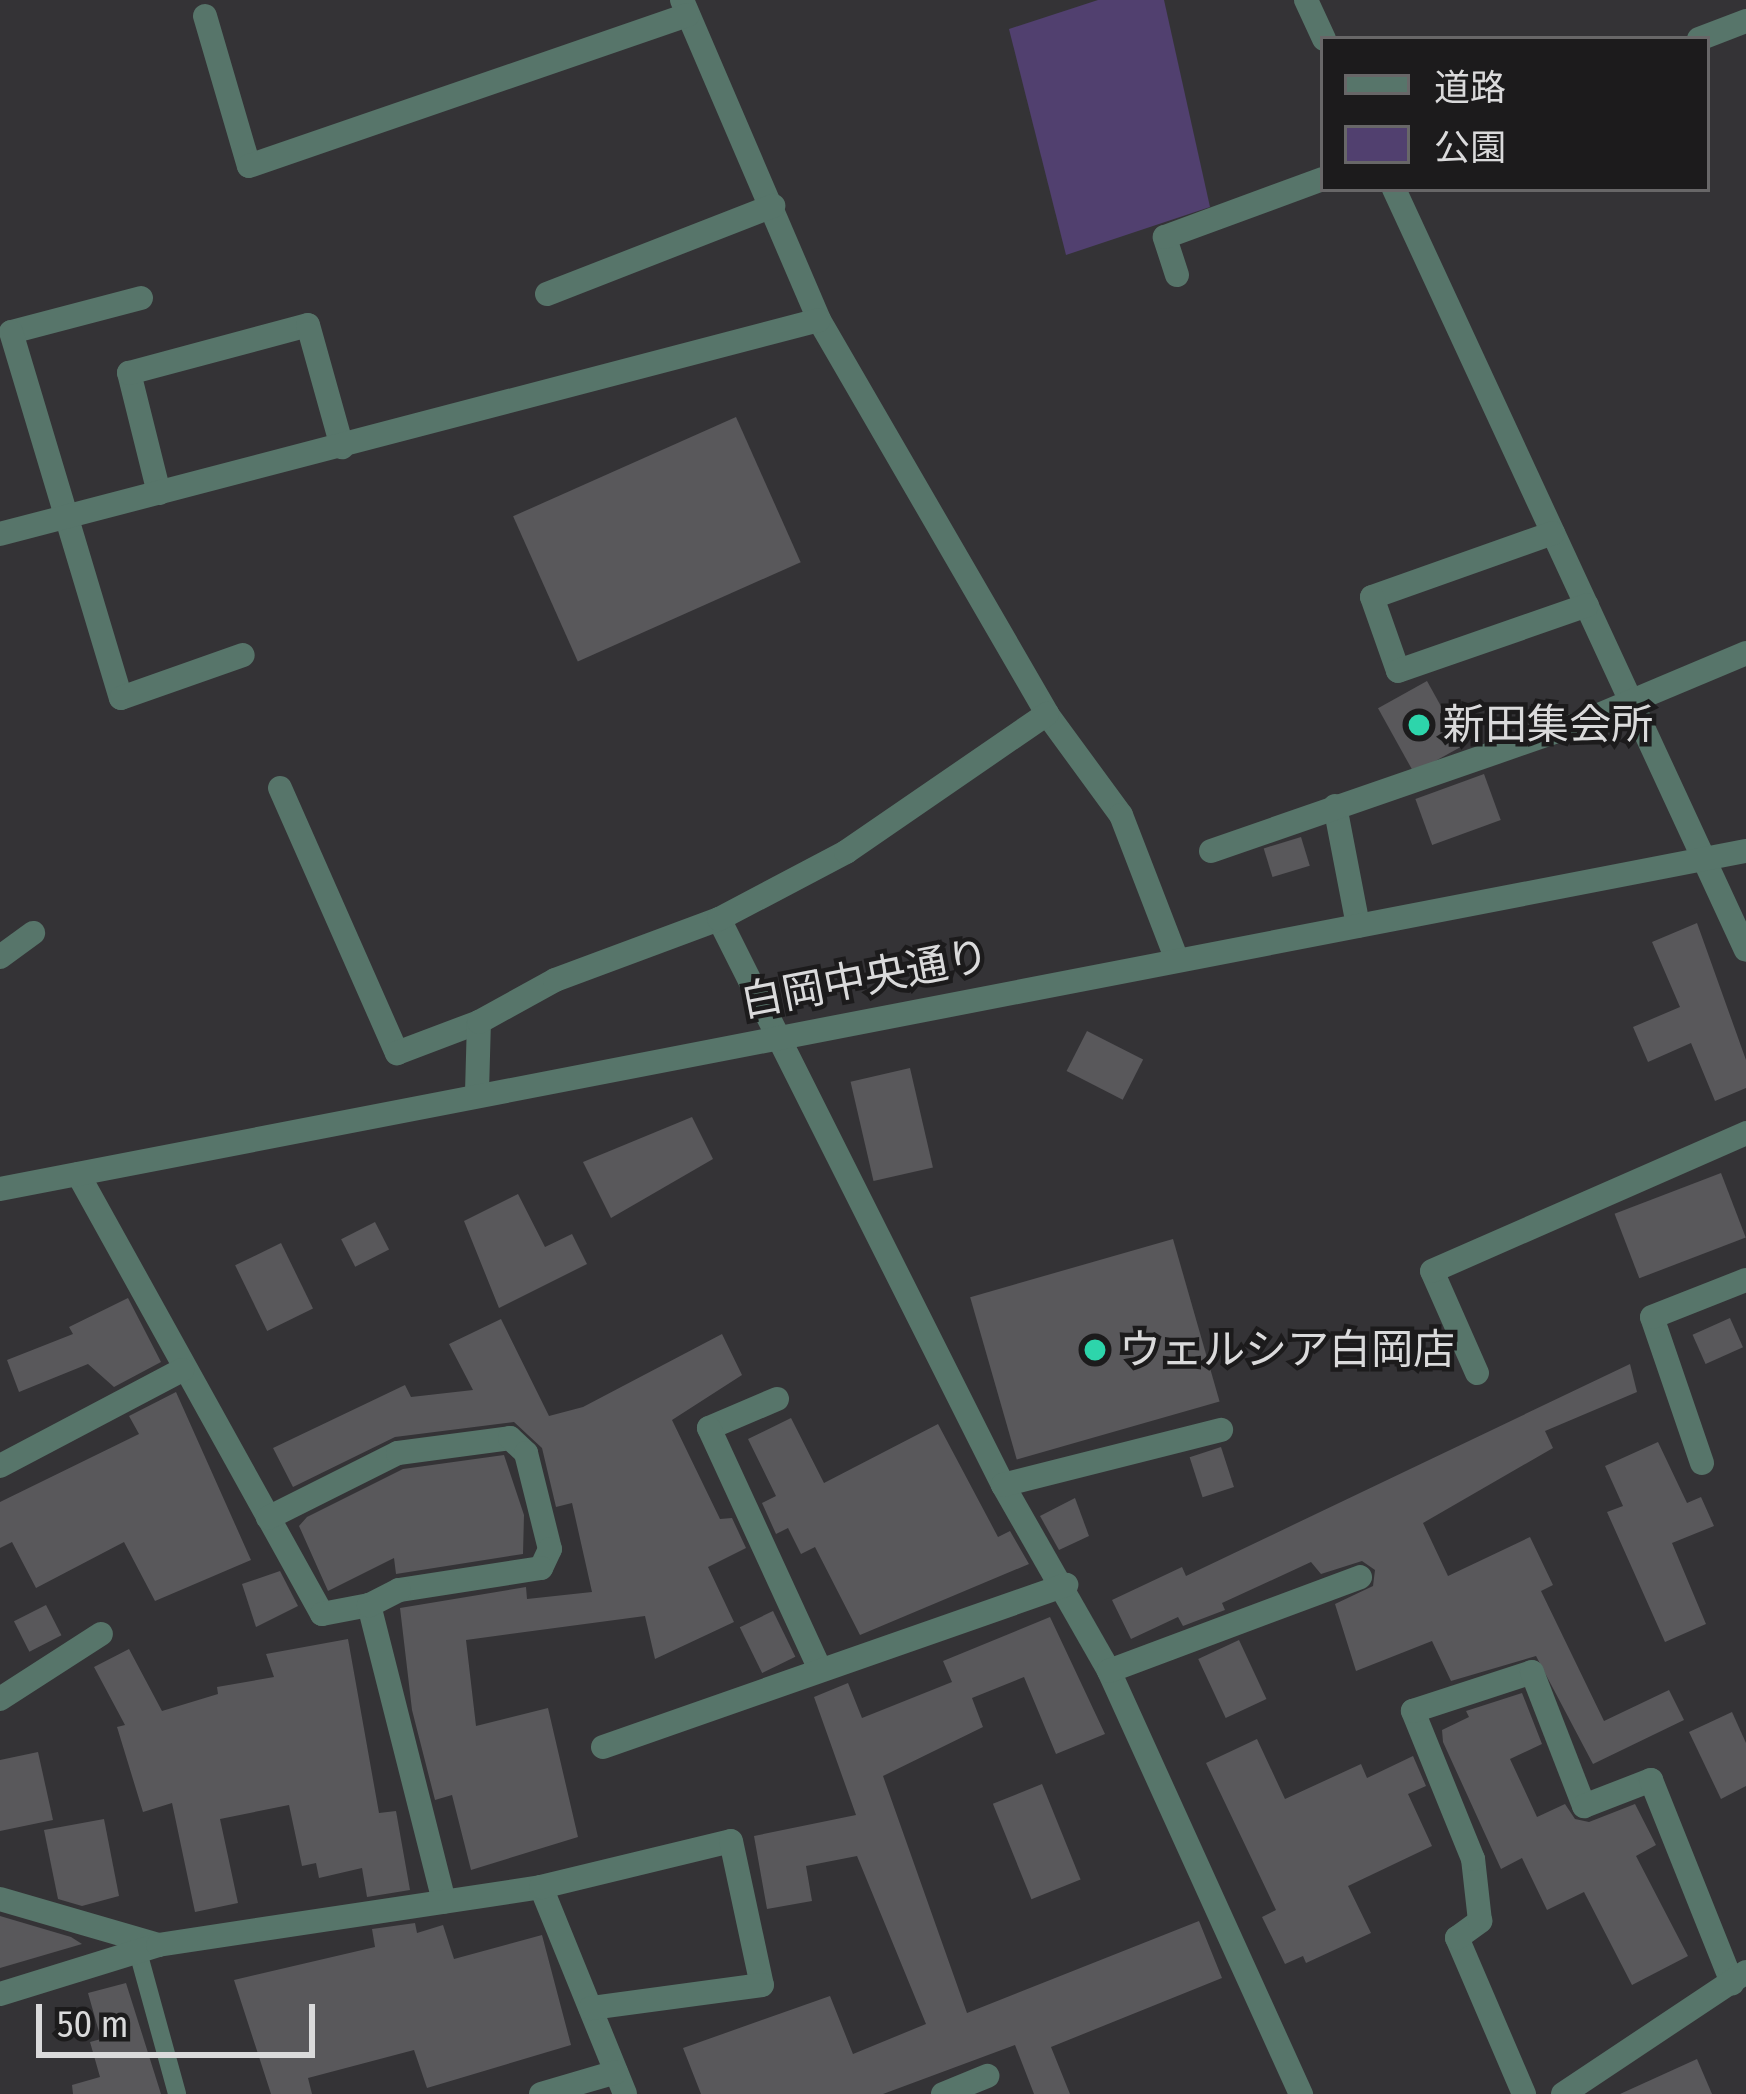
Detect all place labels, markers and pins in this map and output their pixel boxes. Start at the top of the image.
place label: 新田集会所 [1443,700,1653,750]
marker: 新田集会所 [1406,712,1432,738]
place label: ウェルシア白岡店 [1119,1325,1455,1375]
marker: ウェルシア白岡店 [1082,1337,1108,1363]

